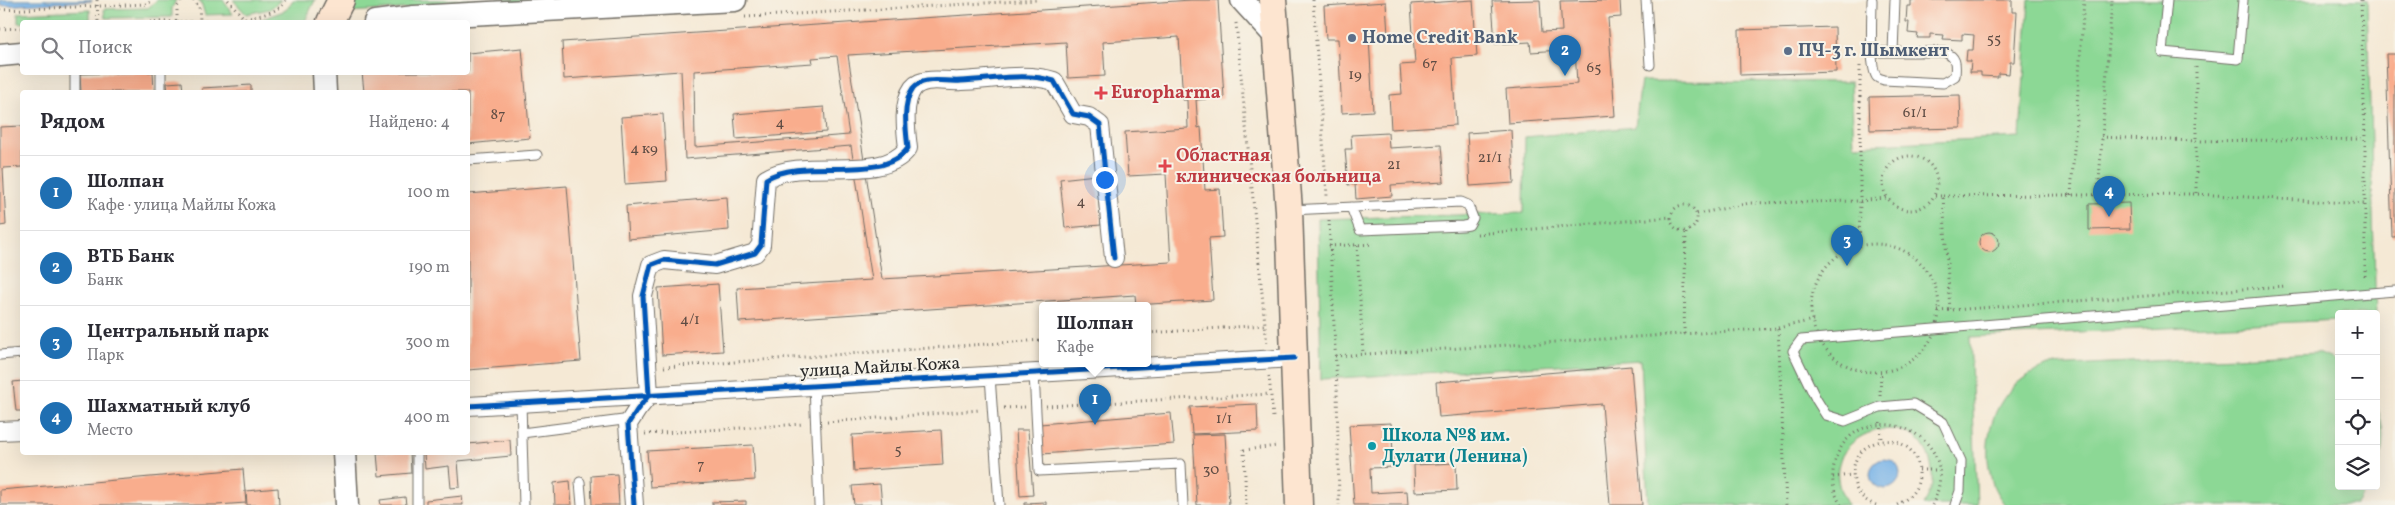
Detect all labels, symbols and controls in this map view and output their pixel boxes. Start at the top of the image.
search box [20,20,470,75]
place label: Home Credit Bank [1362,26,1518,51]
house number: 55 [1987,29,2001,50]
marker: Home Credit Bank [1346,32,1358,44]
icon: search [38,34,66,62]
text: Поиск [78,35,132,61]
pin: 2 [1549,35,1581,76]
place label: ПЧ-3 г. Шымкент [1798,39,1949,64]
marker: ПЧ-3 г. Шымкент [1782,45,1794,57]
house number: 67 [1423,54,1437,75]
house number: 65 [1587,58,1601,79]
house number: 19 [1348,65,1362,86]
place label: Europharma [1111,81,1221,106]
marker: Europharma [1095,87,1107,99]
house number: 61/1 [1903,103,1927,124]
house number: 87 [491,105,505,126]
text: Рядом [40,108,105,137]
text: Найдено: 4 [369,112,450,134]
house number: 4 [776,113,785,134]
house number: 4 к9 [630,139,658,160]
place label: Областная клиническая больница [1176,144,1381,190]
house number: 21/1 [1478,148,1502,169]
house number: 21 [1387,155,1401,176]
marker: Областная клиническая больница [1158,159,1172,173]
your location [1092,167,1118,193]
text: Шолпан [87,169,164,195]
pin: 4 [2093,176,2125,217]
text: 1 [53,182,59,204]
text: 100 m [407,182,450,204]
house number: 4 [1077,192,1086,213]
text: Кафе · улица Майлы Кожа [87,195,276,217]
pin: 3 [1831,225,1863,266]
text: ВТБ Банк [87,244,174,270]
text: 2 [52,257,60,279]
text: 190 m [408,257,450,279]
text: Банк [87,270,123,292]
popup [1039,302,1151,367]
house number: 4/1 [680,310,700,331]
map controls [2335,310,2380,490]
button: + [2335,310,2380,355]
text: Шолпан [1056,311,1134,337]
text: Центральный парк [87,319,269,345]
text: 3 [52,332,60,354]
text: 300 m [405,332,450,354]
text: Кафе [1056,337,1094,359]
text: Парк [87,345,124,367]
street label: улица Майлы Кожа [799,351,961,385]
button: − [2335,355,2380,400]
pin: 1 [1079,384,1111,425]
text: Шахматный клуб [87,394,251,420]
button: locate [2335,400,2380,445]
text: 4 [51,407,61,429]
text: 400 m [404,407,450,429]
house number: 1/1 [1216,409,1232,430]
text: Место [87,420,133,442]
place label: Школа №8 им. Дулати (Ленина) [1382,424,1528,470]
house number: 5 [894,440,902,461]
marker: Школа №8 им. Дулати (Ленина) [1366,440,1378,452]
button: layers [2335,445,2380,490]
house number: 7 [697,455,705,476]
house number: 30 [1203,460,1219,481]

